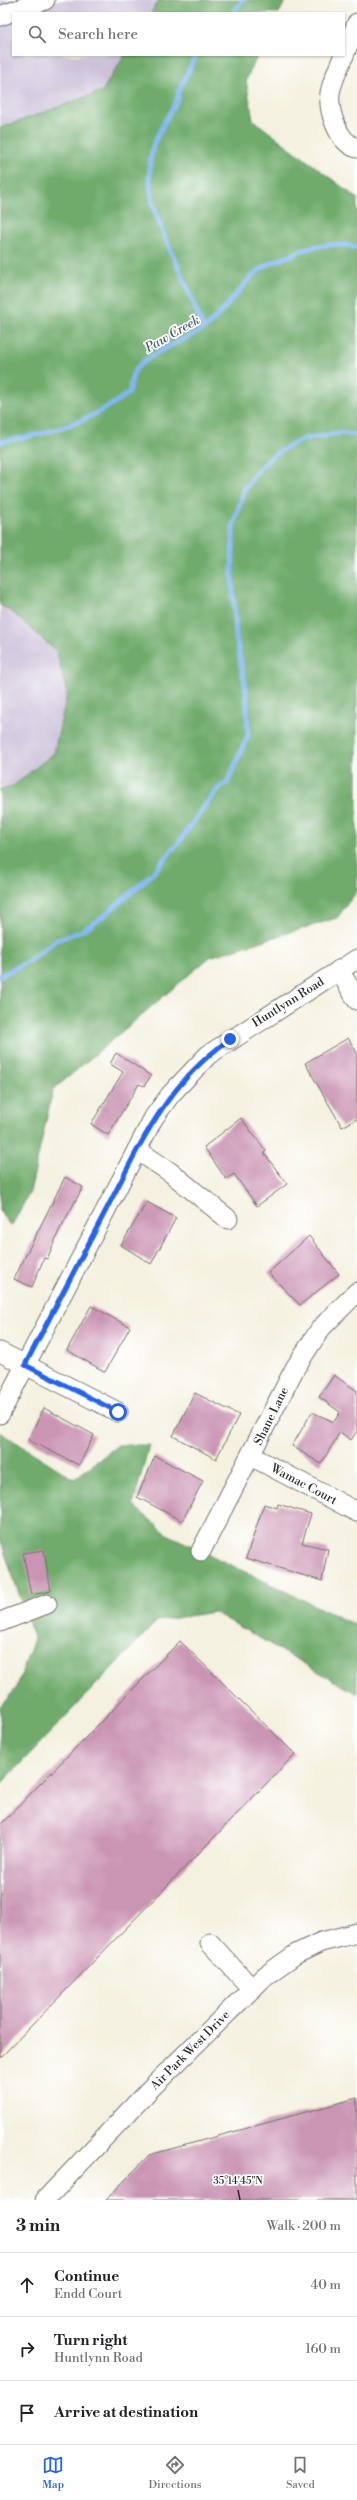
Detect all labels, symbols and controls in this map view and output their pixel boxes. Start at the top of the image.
search box [12,12,345,56]
icon: search [26,23,48,45]
text: Search here [58,25,138,44]
water label: Paw Creek [141,312,203,356]
street label: Huntlynn Road [250,974,327,1031]
route end [221,1030,239,1048]
street label: Shane Lane [251,1385,292,1448]
route start [109,1403,127,1421]
street label: Wamac Court [267,1460,340,1509]
street label: Air Park West Drive [147,2008,233,2094]
text: 35°14'45"N [213,2175,263,2187]
text: 3 min [16,2215,60,2237]
text: Walk · 200 m [267,2218,341,2234]
text: Continue [54,2267,119,2286]
icon: ahead [16,2274,38,2296]
text: 40 m [311,2277,341,2293]
text: Endd Court [54,2286,122,2302]
text: Turn right [54,2331,128,2350]
icon: right [16,2338,38,2360]
text: 160 m [305,2341,341,2357]
text: Huntlynn Road [54,2350,143,2366]
icon: arrive [16,2402,38,2424]
text: Arrive at destination [54,2403,198,2422]
tab: Map [42,2454,64,2492]
tab: Directions [149,2454,202,2492]
tab: Saved [286,2454,315,2492]

